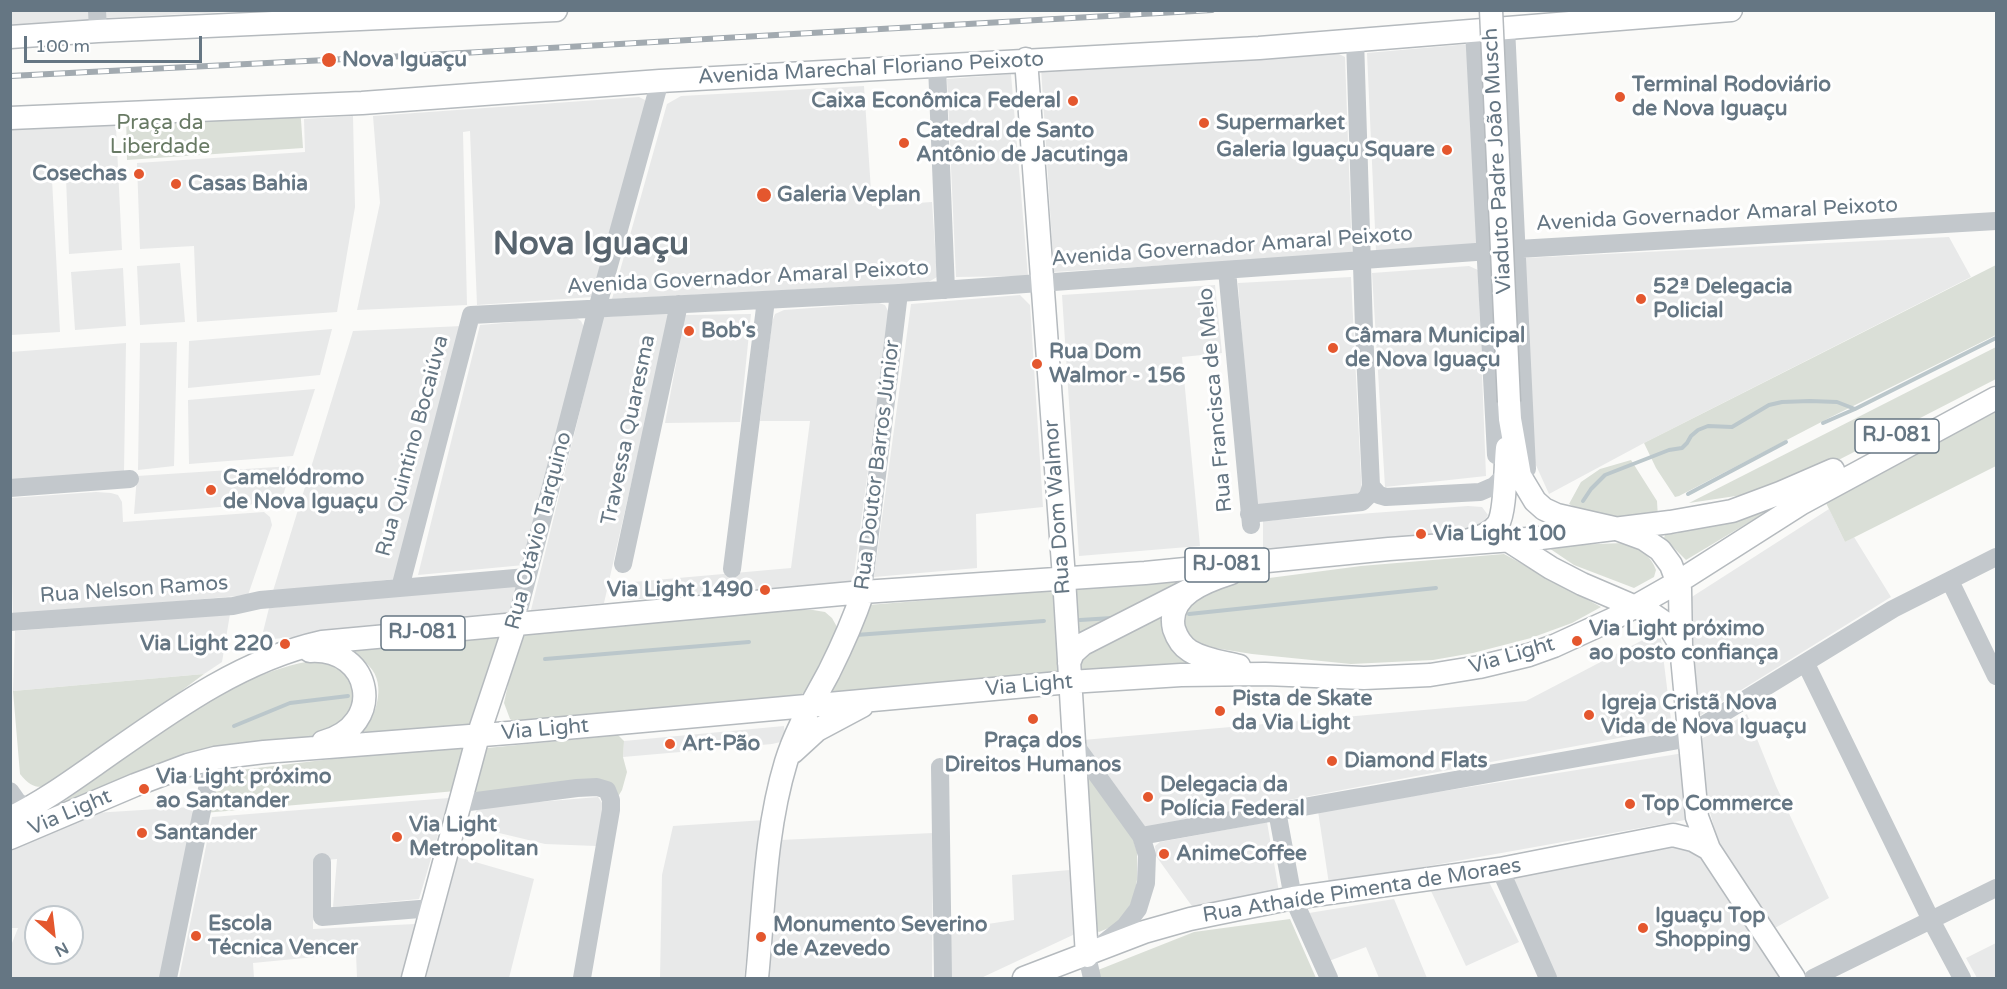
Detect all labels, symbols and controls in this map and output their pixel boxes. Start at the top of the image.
scale bar [27,24,206,62]
street label: Viaduto Padre João Musch [1478,27,1518,295]
text: 100 m [35,35,90,57]
place label: Nova Iguaçu [342,47,467,73]
street label: Avenida Marechal Floriano Peixoto [697,47,1045,91]
marker: Nova Iguaçu [320,51,338,69]
place label: Terminal Rodoviário de Nova Iguaçu [1632,72,1831,122]
place label: Caixa Econômica Federal [811,88,1061,114]
marker: Terminal Rodoviário de Nova Iguaçu [1613,90,1627,104]
marker: Caixa Econômica Federal [1066,94,1080,108]
park label: Praça da Liberdade [110,110,210,160]
place label: Supermarket [1216,110,1345,136]
marker: Supermarket [1197,116,1211,130]
place label: Catedral de Santo Antônio de Jacutinga [916,118,1128,168]
marker: Catedral de Santo Antônio de Jacutinga [897,136,911,150]
place label: Galeria Iguaçu Square [1216,137,1435,163]
marker: Galeria Iguaçu Square [1440,143,1454,157]
place label: Cosechas [32,161,127,187]
marker: Cosechas [132,167,146,181]
place label: Casas Bahia [188,171,308,197]
marker: Casas Bahia [169,177,183,191]
place label: Galeria Veplan [777,182,921,208]
marker: Galeria Veplan [755,186,773,204]
street label: Avenida Governador Amaral Peixoto [1535,193,1899,237]
street label: Avenida Governador Amaral Peixoto [1050,222,1414,272]
district label: Nova Iguaçu [493,225,689,265]
street label: Avenida Governador Amaral Peixoto [566,256,930,300]
place label: 52ª Delegacia Policial [1653,274,1793,324]
street label: Rua Francisca de Melo [1194,287,1238,513]
marker: 52ª Delegacia Policial [1634,292,1648,306]
place label: Bob's [701,318,756,344]
place label: Câmara Municipal de Nova Iguaçu [1345,323,1525,373]
marker: Bob's [682,324,696,338]
street label: Rua Quintino Bocaiúva [371,333,455,559]
street label: Travessa Quaresma [597,333,661,527]
street label: Rua Doutor Barros Júnior [850,338,906,592]
place label: Rua Dom Walmor - 156 [1049,339,1186,389]
marker: Câmara Municipal de Nova Iguaçu [1326,341,1340,355]
marker: Rua Dom Walmor - 156 [1030,357,1044,371]
street label: Rua Dom Walmor [1039,419,1077,595]
road number: RJ-081 [1855,419,1939,453]
street label: Rua Otávio Tarquino [500,429,578,633]
place label: Camelódromo de Nova Iguaçu [223,465,379,515]
marker: Camelódromo de Nova Iguaçu [204,483,218,497]
place label: Via Light 100 [1433,521,1566,547]
marker: Via Light 100 [1414,527,1428,541]
road number: RJ-081 [1185,548,1269,582]
street label: Rua Nelson Ramos [39,571,229,609]
place label: Via Light 1490 [607,577,753,603]
marker: Via Light 1490 [758,583,772,597]
road number: RJ-081 [381,616,465,650]
place label: Via Light próximo ao posto confiança [1589,616,1779,666]
place label: Via Light 220 [140,631,273,657]
street label: Via Light [1466,632,1558,680]
marker: Via Light próximo ao posto confiança [1570,634,1584,648]
marker: Via Light 220 [278,637,292,651]
street label: Via Light [984,670,1074,702]
place label: Pista de Skate da Via Light [1232,686,1372,736]
place label: Igreja Cristã Nova Vida de Nova Iguaçu [1601,690,1807,740]
marker: Pista de Skate da Via Light [1213,704,1227,718]
marker: Igreja Cristã Nova Vida de Nova Iguaçu [1582,708,1596,722]
marker: Praça dos Direitos Humanos [1026,712,1040,726]
street label: Via Light [500,714,590,746]
place label: Praça dos Direitos Humanos [945,728,1121,778]
place label: Art-Pão [682,731,760,757]
marker: Art-Pão [663,737,677,751]
place label: Diamond Flats [1344,748,1488,774]
marker: Diamond Flats [1325,754,1339,768]
place label: Via Light próximo ao Santander [156,764,332,814]
place label: Delegacia da Polícia Federal [1160,772,1305,822]
marker: Via Light próximo ao Santander [137,782,151,796]
street label: Via Light [25,784,115,842]
marker: Delegacia da Polícia Federal [1141,790,1155,804]
place label: Top Commerce [1642,791,1793,817]
marker: Top Commerce [1623,797,1637,811]
place label: Via Light Metropolitan [409,812,538,862]
place label: Santander [154,820,257,846]
marker: Santander [135,826,149,840]
marker: Via Light Metropolitan [390,830,404,844]
place label: AnimeCoffee [1176,841,1307,867]
marker: AnimeCoffee [1157,847,1171,861]
street label: Rua Athaíde Pimenta de Moraes [1201,853,1523,929]
place label: Iguaçu Top Shopping [1655,903,1765,953]
north arrow [24,905,84,965]
place label: Escola Técnica Vencer [208,911,358,961]
place label: Monumento Severino de Azevedo [773,912,987,962]
marker: Iguaçu Top Shopping [1636,921,1650,935]
marker: Escola Técnica Vencer [189,929,203,943]
marker: Monumento Severino de Azevedo [754,930,768,944]
text: N [51,937,72,961]

